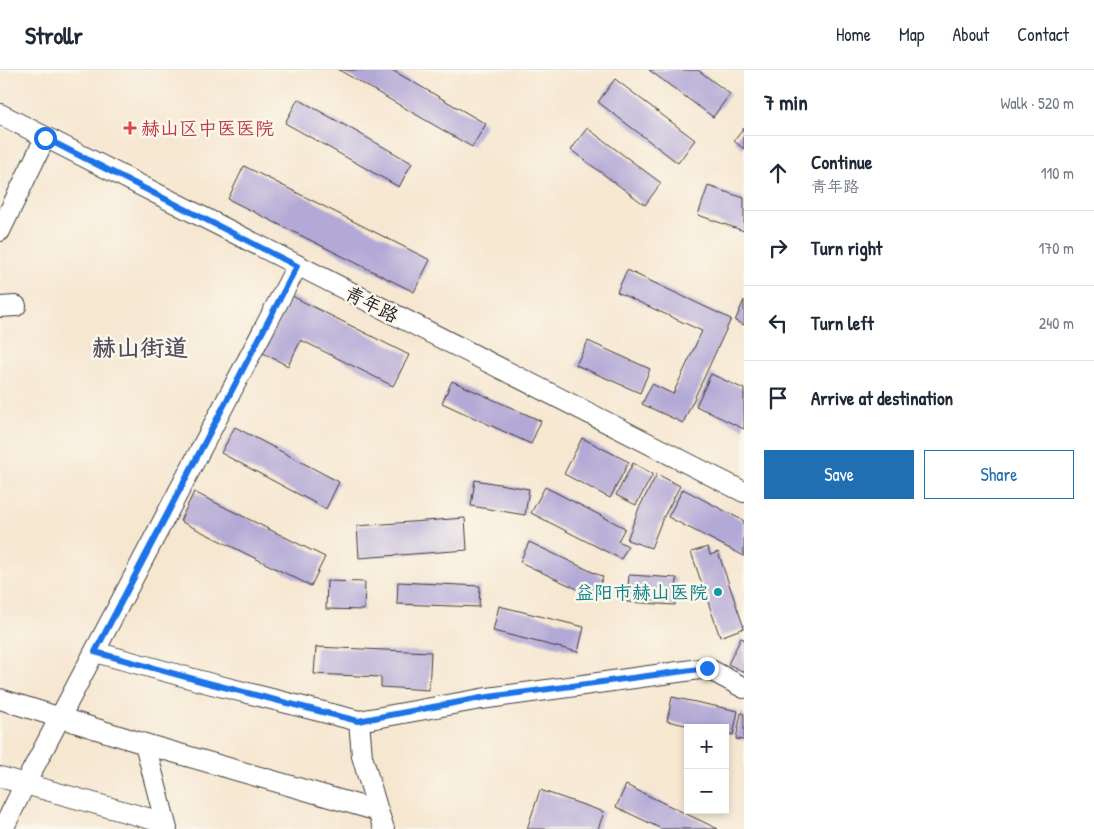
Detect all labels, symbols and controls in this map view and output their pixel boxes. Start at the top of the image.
text: Strollr [25,19,83,51]
text: Home [836,22,871,47]
text: Map [899,22,924,47]
text: About [952,22,989,47]
text: Contact [1017,22,1069,47]
text: 7 min [764,88,808,117]
text: Walk · 520 m [1000,92,1074,114]
place label: 赫山区中医医院 [141,115,274,141]
marker: 赫山区中医医院 [123,121,137,135]
route start [34,127,57,150]
text: Continue [811,149,872,175]
icon: ahead [764,159,792,187]
text: 110 m [1041,162,1074,184]
text: 青年路 [811,175,859,197]
icon: right [764,234,792,262]
text: Turn right [811,235,882,261]
text: 170 m [1039,237,1074,259]
street label: 青年路 [341,279,403,329]
icon: left [764,309,792,337]
text: Turn left [811,310,874,336]
text: 240 m [1039,312,1074,334]
district label: 赫山街道 [92,331,188,363]
icon: arrive [764,384,792,412]
text: Arrive at destination [811,385,953,411]
button: Save [764,450,914,499]
button: Share [924,450,1074,499]
place label: 益阳市赫山医院 [575,579,708,605]
marker: 益阳市赫山医院 [712,586,724,598]
route end [696,657,719,680]
map controls [684,724,729,814]
button: + [684,724,729,769]
button: − [684,769,729,814]

